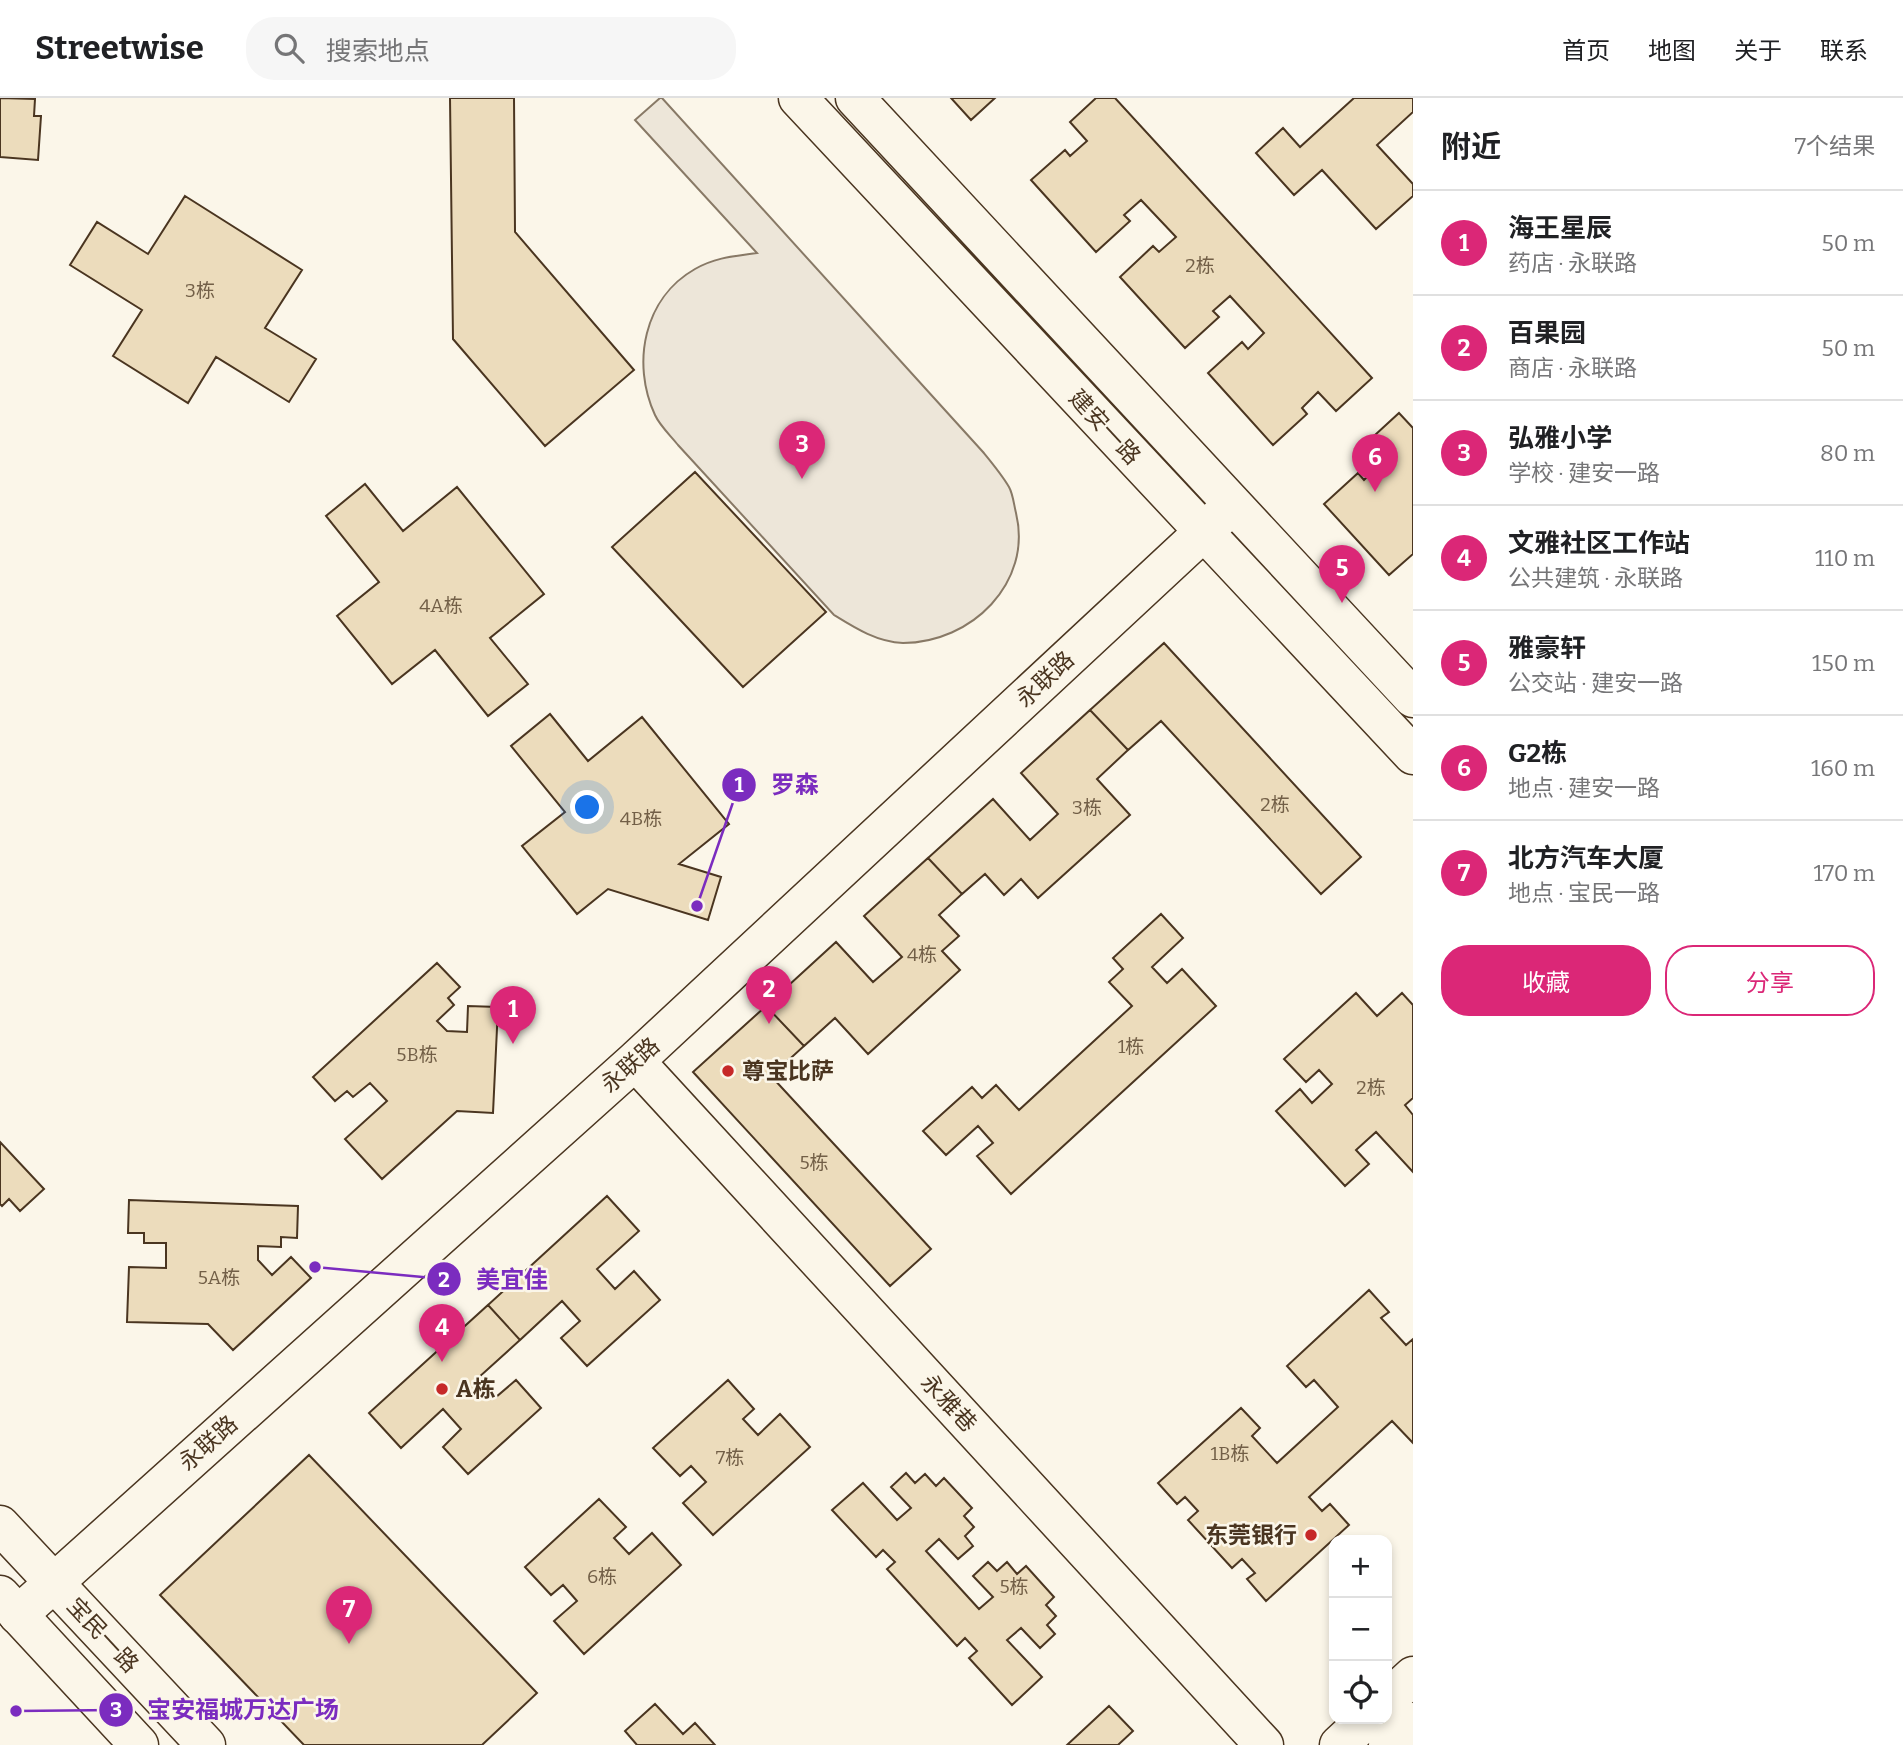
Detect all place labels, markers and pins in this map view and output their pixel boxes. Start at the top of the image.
pin: 3 [779,421,825,479]
pin: 6 [1352,434,1398,492]
pin: 5 [1319,545,1365,603]
callout: 罗森 [722,763,833,808]
pin: 2 [746,966,792,1024]
pin: 1 [490,986,536,1044]
place label: 尊宝比萨 [742,1057,834,1085]
marker: 尊宝比萨 [720,1063,736,1079]
callout: 美宜佳 [427,1257,562,1302]
pin: 4 [419,1304,465,1362]
place label: A栋 [456,1375,495,1403]
marker: A栋 [434,1381,450,1397]
place label: 东莞银行 [1205,1521,1297,1549]
marker: 东莞银行 [1303,1527,1319,1543]
pin: 7 [326,1586,372,1644]
callout: 宝安福城万达广场 [98,1687,353,1732]

